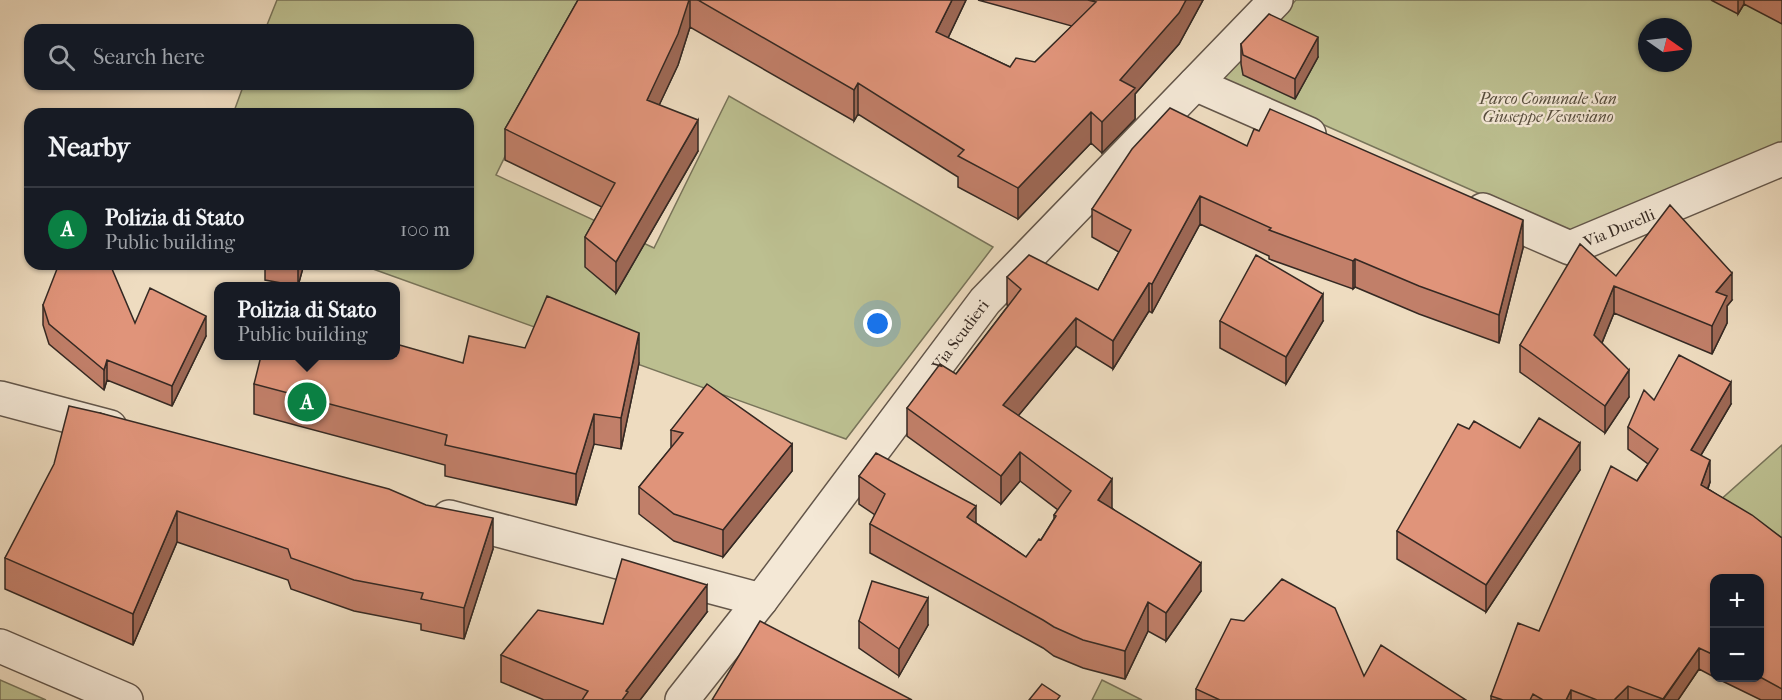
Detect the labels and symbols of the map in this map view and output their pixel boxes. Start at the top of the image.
north arrow [1638,18,1692,72]
park label: Parco Comunale San Giuseppe Vesuviano [1478,89,1617,126]
street label: Via Durelli [1580,204,1658,252]
street label: Via Scudieri [927,296,993,375]
your location [863,309,892,338]
pin: A [288,380,326,424]

